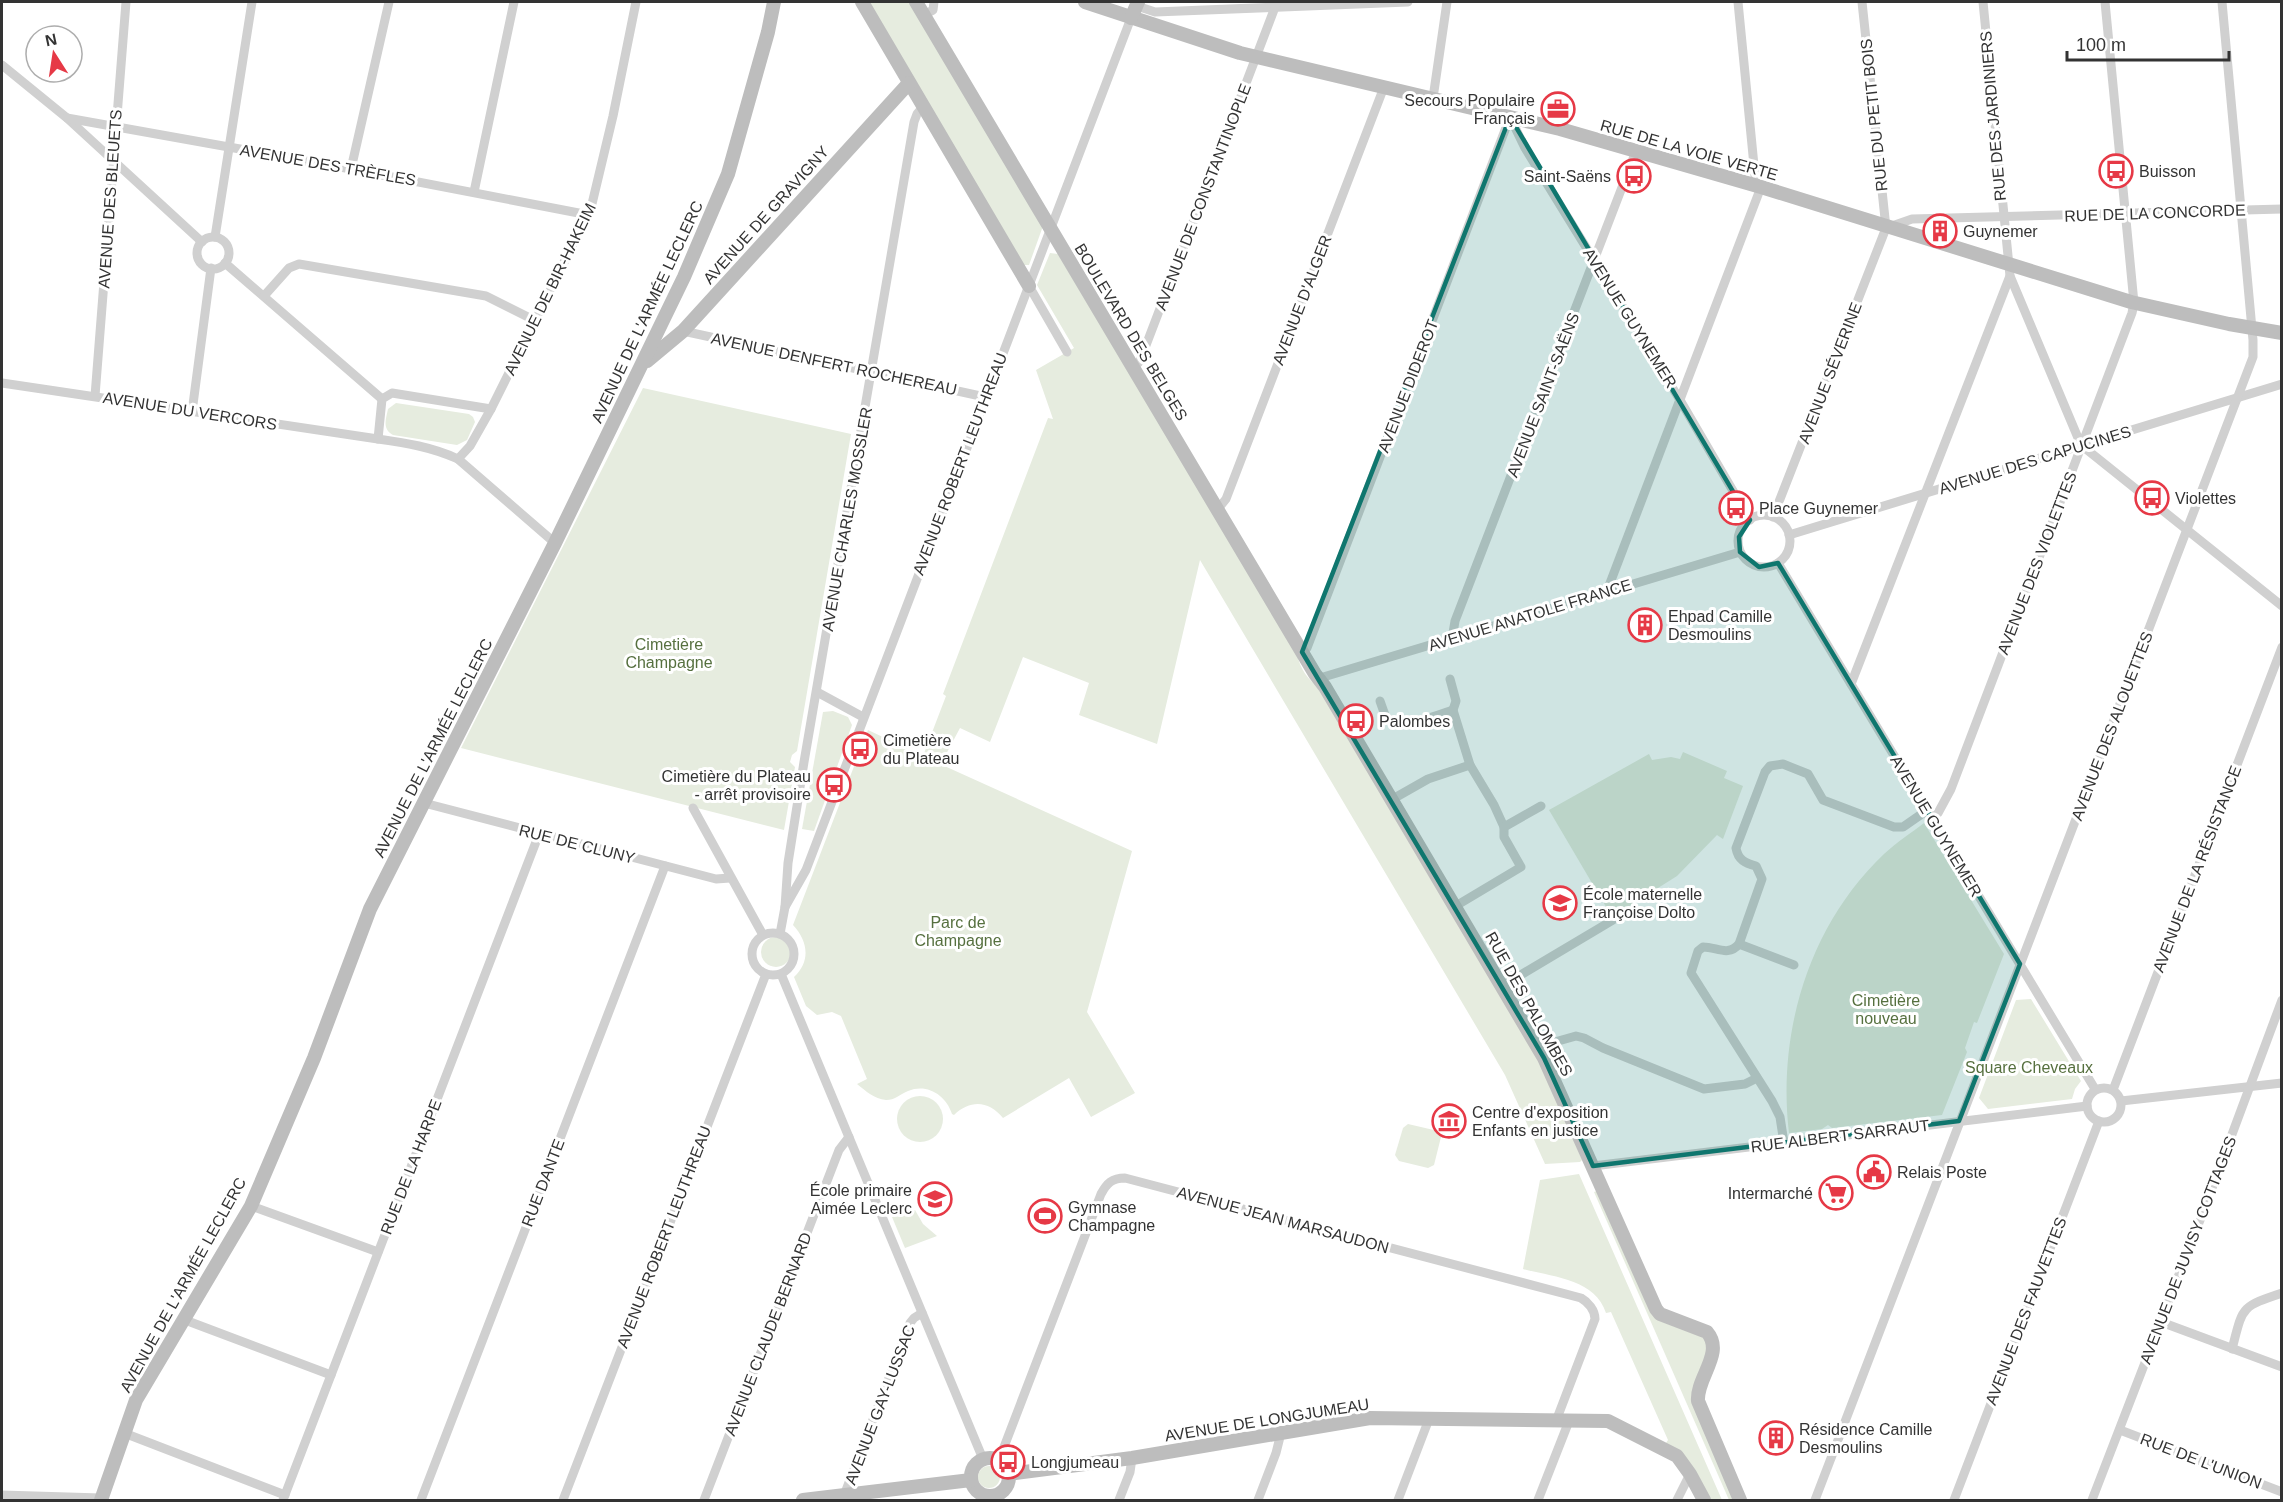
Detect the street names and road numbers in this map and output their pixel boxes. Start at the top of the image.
street label: RUE DES JARDINIERS [1977,30,2009,202]
street label: RUE DU PETIT BOIS [1858,38,1890,192]
street label: AVENUE DE CONSTANTINOPLE [1152,81,1254,313]
street label: AVENUE DES BLEUETS [95,109,125,289]
street label: RUE DE LA VOIE VERTE [1598,117,1780,183]
street label: AVENUE DES TRÈFLES [239,140,417,189]
street label: AVENUE DE GRAVIGNY [700,143,832,287]
street label: AVENUE DE L'ARMÉE LECLERC [587,198,706,426]
street label: AVENUE DE BIR-HAKEIM [501,200,599,378]
street label: RUE DE LA CONCORDE [2064,201,2246,225]
street label: AVENUE D'ALGER [1269,233,1335,367]
street label: BOULEVARD DES BELGES [1071,240,1191,424]
street label: AVENUE GUYNEMER [1580,245,1680,391]
street label: AVENUE SÉVERINE [1794,300,1865,446]
street label: AVENUE SAINT-SAËNS [1504,310,1582,480]
street label: AVENUE DIDEROT [1375,317,1441,455]
street label: AVENUE DENFERT ROCHEREAU [710,330,958,398]
street label: AVENUE ROBERT LEUTHREAU [910,351,1010,577]
street label: AVENUE DU VERCORS [102,389,278,433]
street label: AVENUE CHARLES MOSSLER [819,406,875,632]
street label: AVENUE DES CAPUCINES [1937,423,2133,497]
street label: AVENUE DES VIOLETTES [1994,469,2080,657]
street label: AVENUE ANATOLE FRANCE [1426,576,1634,654]
street label: AVENUE DES ALOUETTES [2068,629,2156,823]
street label: AVENUE DE L'ARMÉE LECLERC [369,636,496,860]
street label: AVENUE GUYNEMER [1887,752,1985,900]
street label: AVENUE DE LA RÉSISTANCE [2149,763,2244,975]
street label: RUE DE CLUNY [517,821,637,867]
street label: RUE DES PALOMBES [1482,929,1576,1079]
street label: RUE DE LA HARPE [377,1097,445,1237]
street label: RUE ALBERT SARRAUT [1750,1117,1931,1155]
street label: AVENUE ROBERT LEUTHREAU [614,1124,714,1350]
street label: AVENUE DE JUVISY COTTAGES [2137,1134,2239,1366]
street label: RUE DANTE [518,1137,568,1229]
street label: AVENUE DE L'ARMÉE LECLERC [116,1174,249,1395]
street label: AVENUE JEAN MARSAUDON [1175,1184,1391,1256]
street label: AVENUE DES FAUVETTES [1982,1215,2070,1407]
street label: AVENUE CLAUDE BERNARD [721,1230,815,1438]
street label: AVENUE GAY-LUSSAC [842,1323,918,1487]
street label: AVENUE DE LONGJUMEAU [1164,1395,1370,1445]
street label: RUE DE L'UNION [2138,1430,2264,1492]

